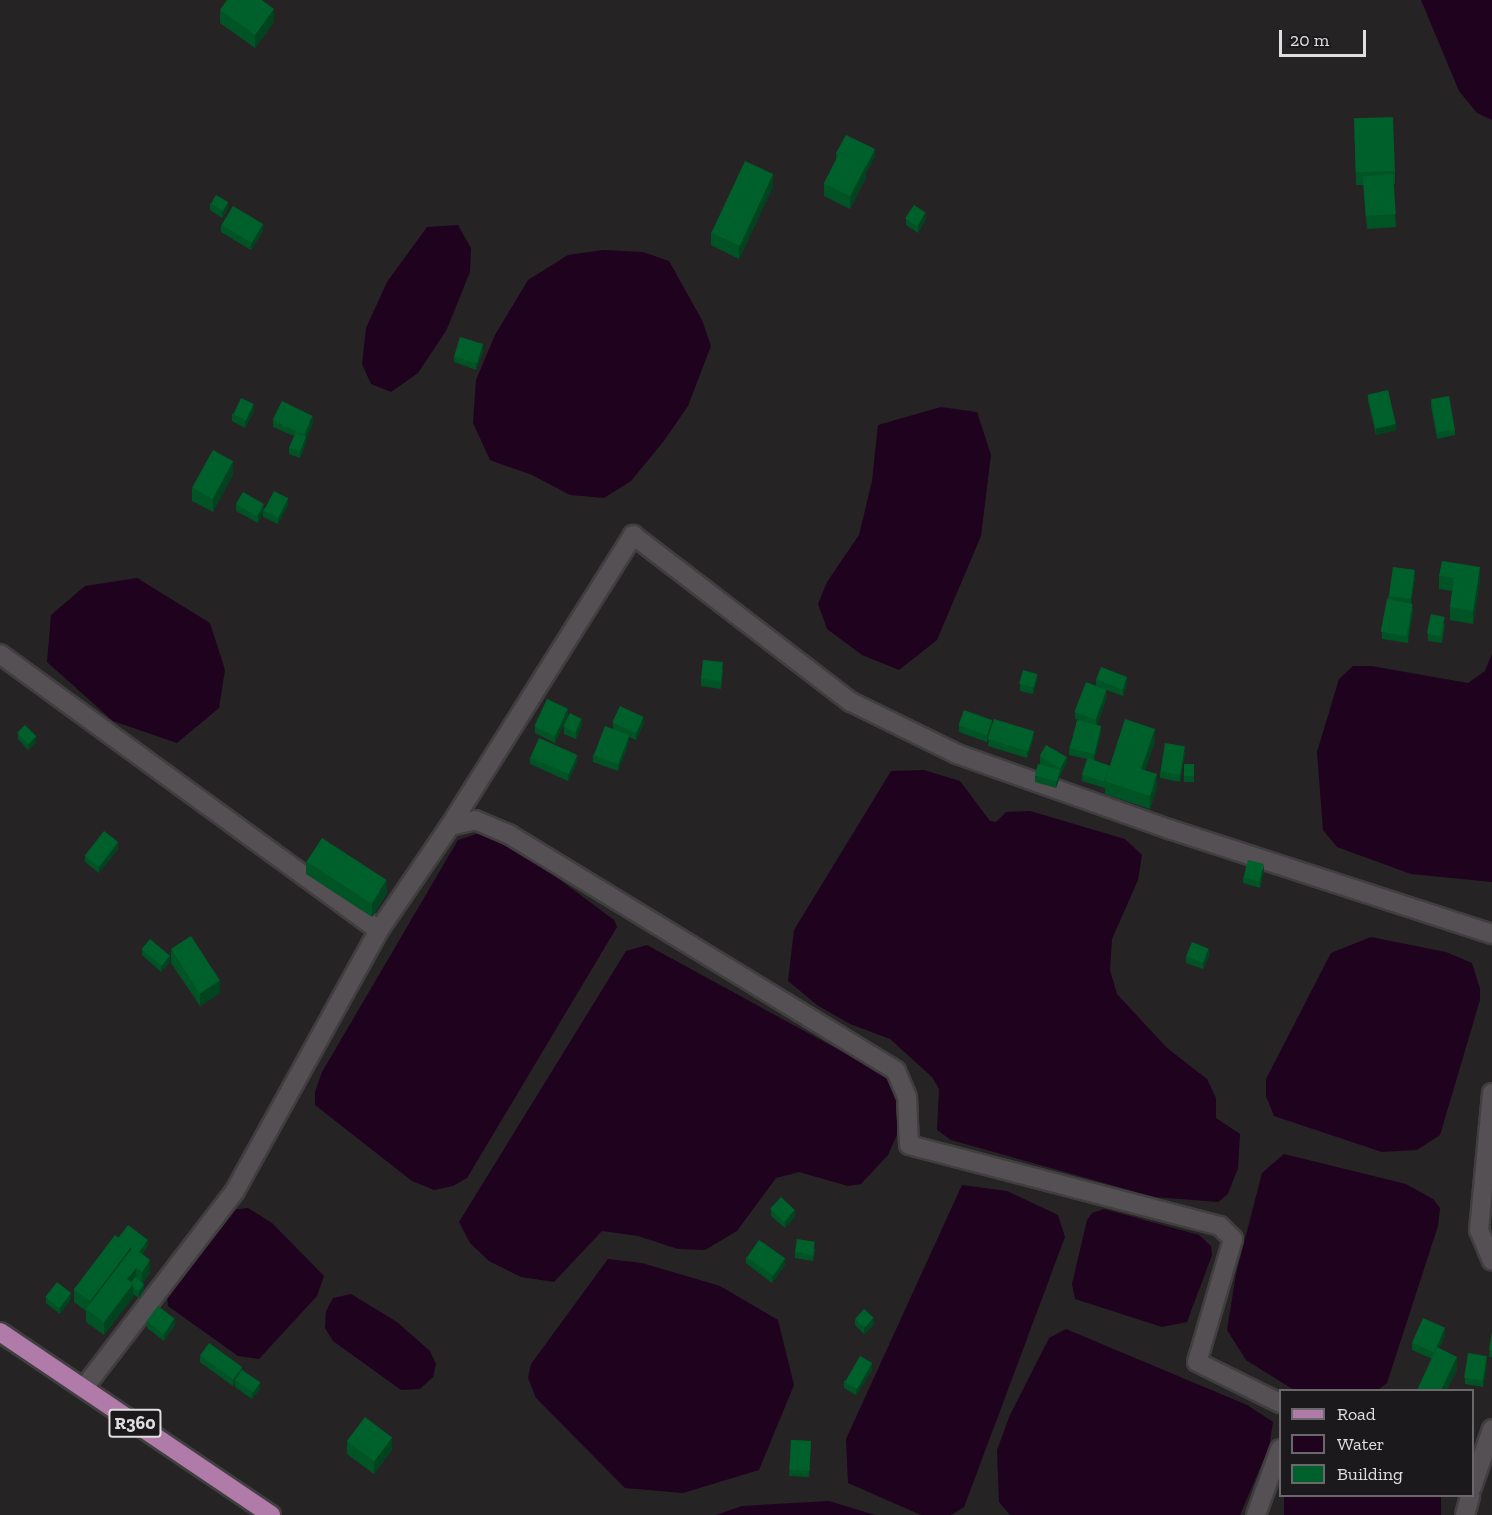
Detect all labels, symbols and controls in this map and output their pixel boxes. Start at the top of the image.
scale bar [1282,18,1369,56]
text: 20 m [1290,29,1329,51]
legend [1279,1389,1474,1497]
text: Road [1337,1403,1376,1425]
road number: R360 [108,1408,162,1438]
text: Water [1337,1433,1384,1455]
text: Building [1337,1463,1403,1485]

